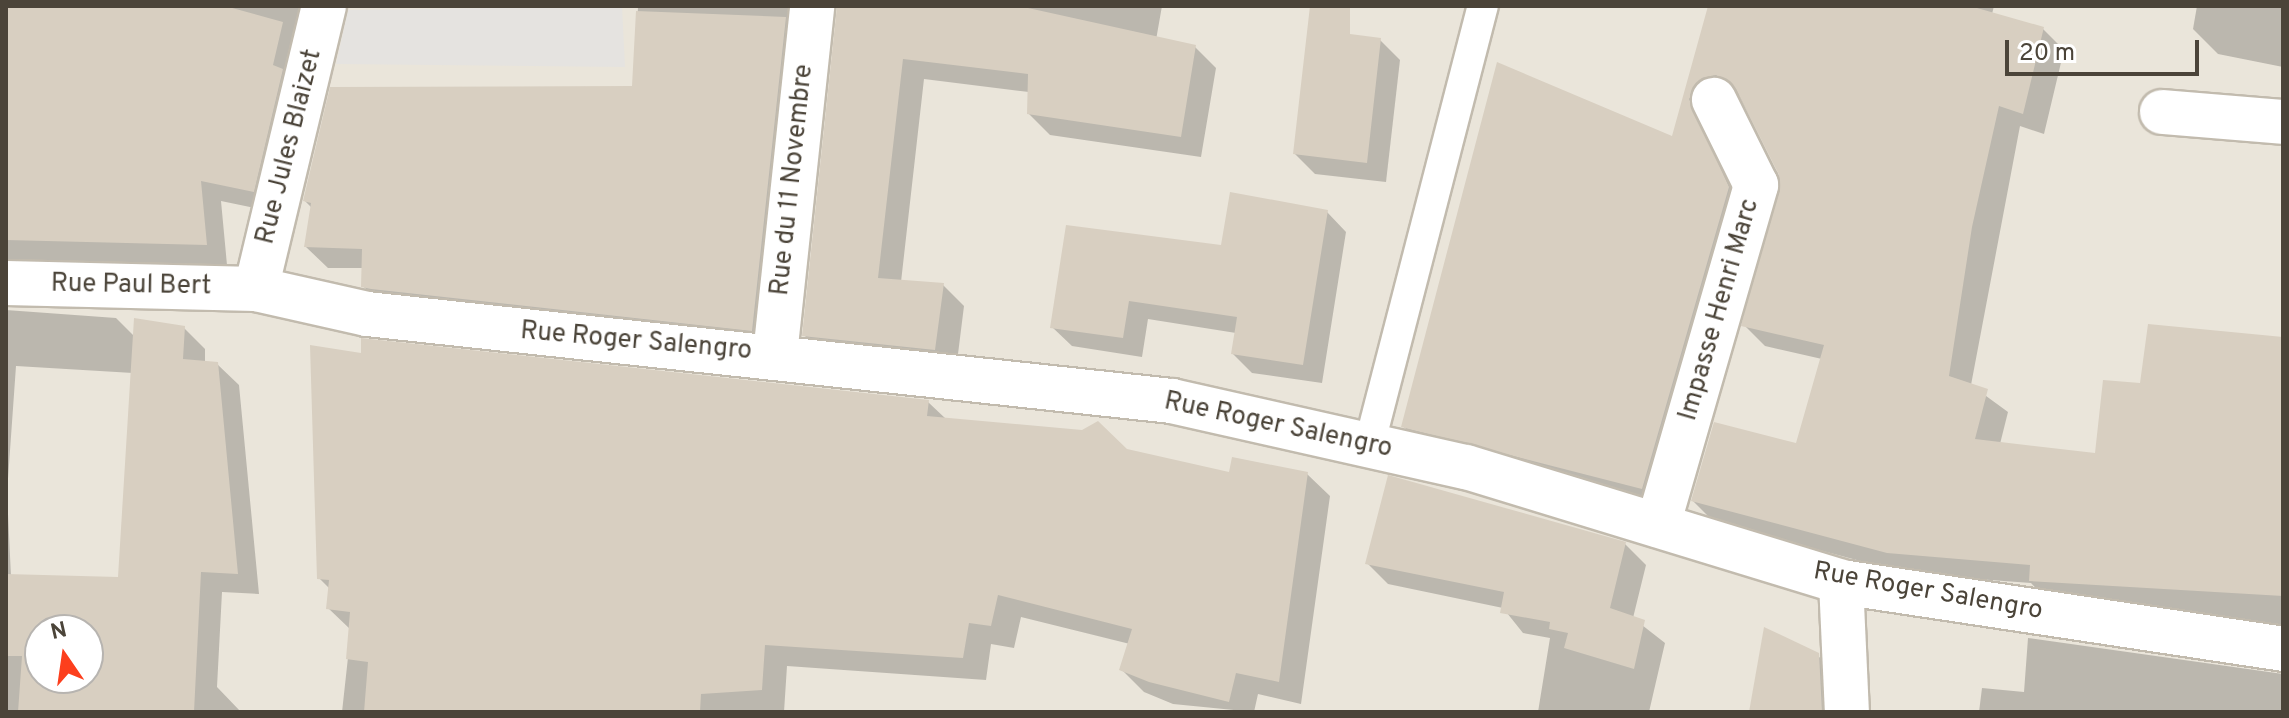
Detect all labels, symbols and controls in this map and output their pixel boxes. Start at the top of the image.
scale bar [2009,24,2203,74]
text: 20 m [2019,39,2075,69]
street label: Rue Jules Blaizet [251,46,329,248]
street label: Rue du 11 Novembre [765,63,821,297]
street label: Impasse Henri Marc [1673,195,1767,425]
street label: Rue Paul Bert [51,269,211,303]
street label: Rue Roger Salengro [519,316,753,368]
street label: Rue Roger Salengro [1161,387,1395,465]
street label: Rue Roger Salengro [1811,556,2045,628]
north arrow [24,614,104,694]
text: N [48,617,70,647]

